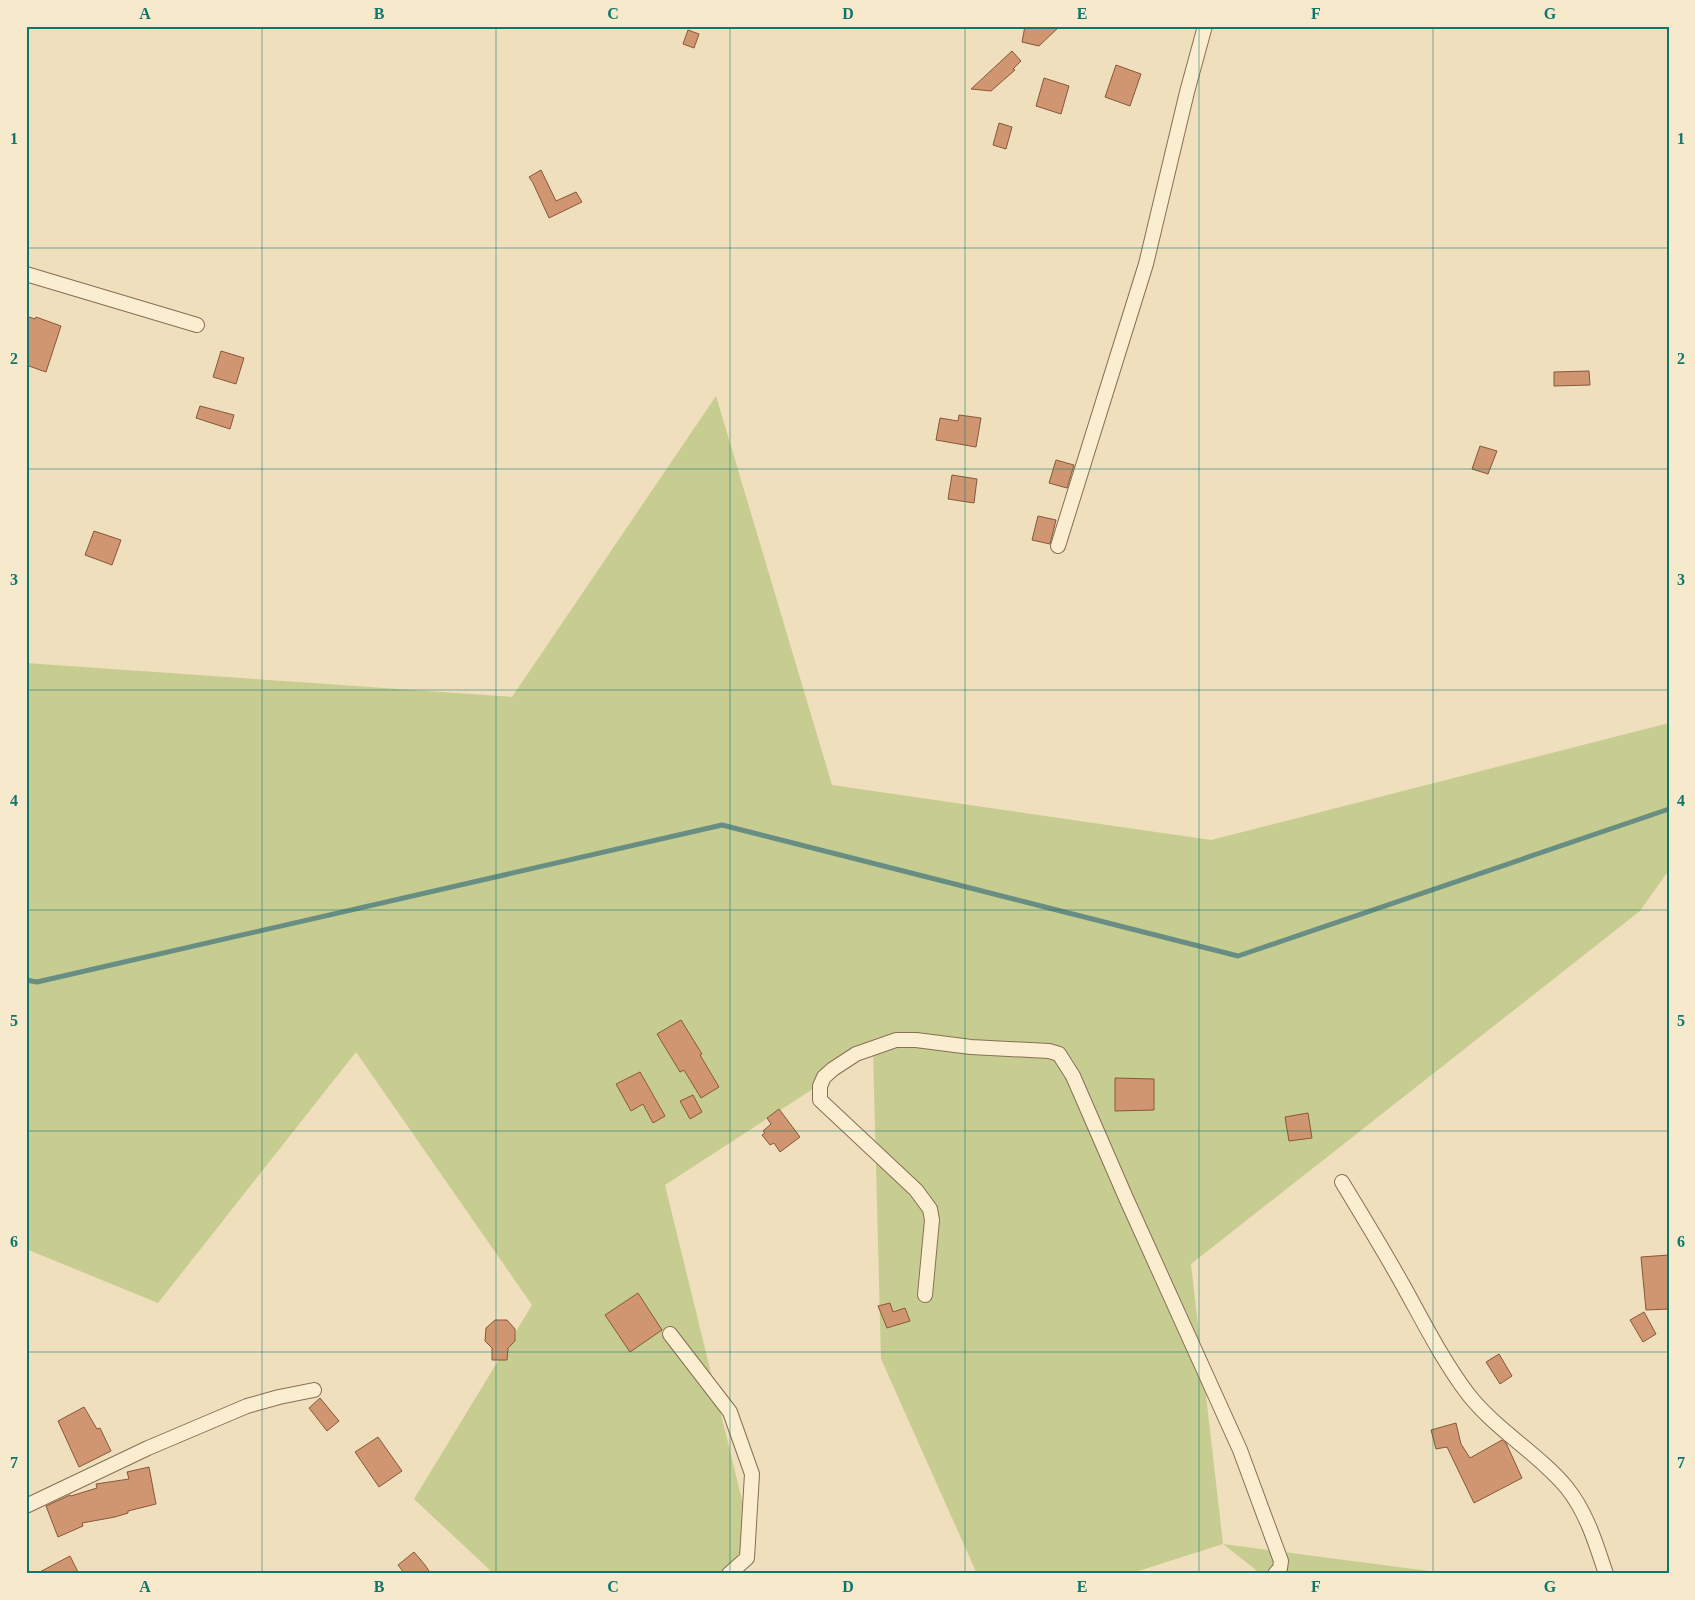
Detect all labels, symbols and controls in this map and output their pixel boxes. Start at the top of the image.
text: A [139,5,151,22]
text: B [374,5,385,22]
text: C [607,5,619,22]
text: D [842,5,854,22]
text: E [1077,5,1087,22]
text: F [1311,5,1321,22]
text: G [1544,5,1557,22]
text: 1 [10,130,18,147]
text: 1 [1677,130,1685,147]
text: 2 [10,350,18,367]
text: 2 [1677,350,1685,367]
text: 3 [10,571,18,588]
text: 3 [1677,571,1685,588]
text: 4 [10,792,18,809]
text: 4 [1677,792,1685,809]
text: 5 [10,1012,18,1029]
text: 5 [1677,1012,1685,1029]
text: 6 [10,1233,18,1250]
text: 6 [1677,1233,1685,1250]
text: 7 [10,1454,18,1471]
text: 7 [1677,1454,1685,1471]
text: A [139,1578,151,1595]
text: B [374,1578,385,1595]
text: C [607,1578,619,1595]
text: D [842,1578,854,1595]
text: E [1077,1578,1087,1595]
text: F [1311,1578,1321,1595]
text: G [1544,1578,1557,1595]

